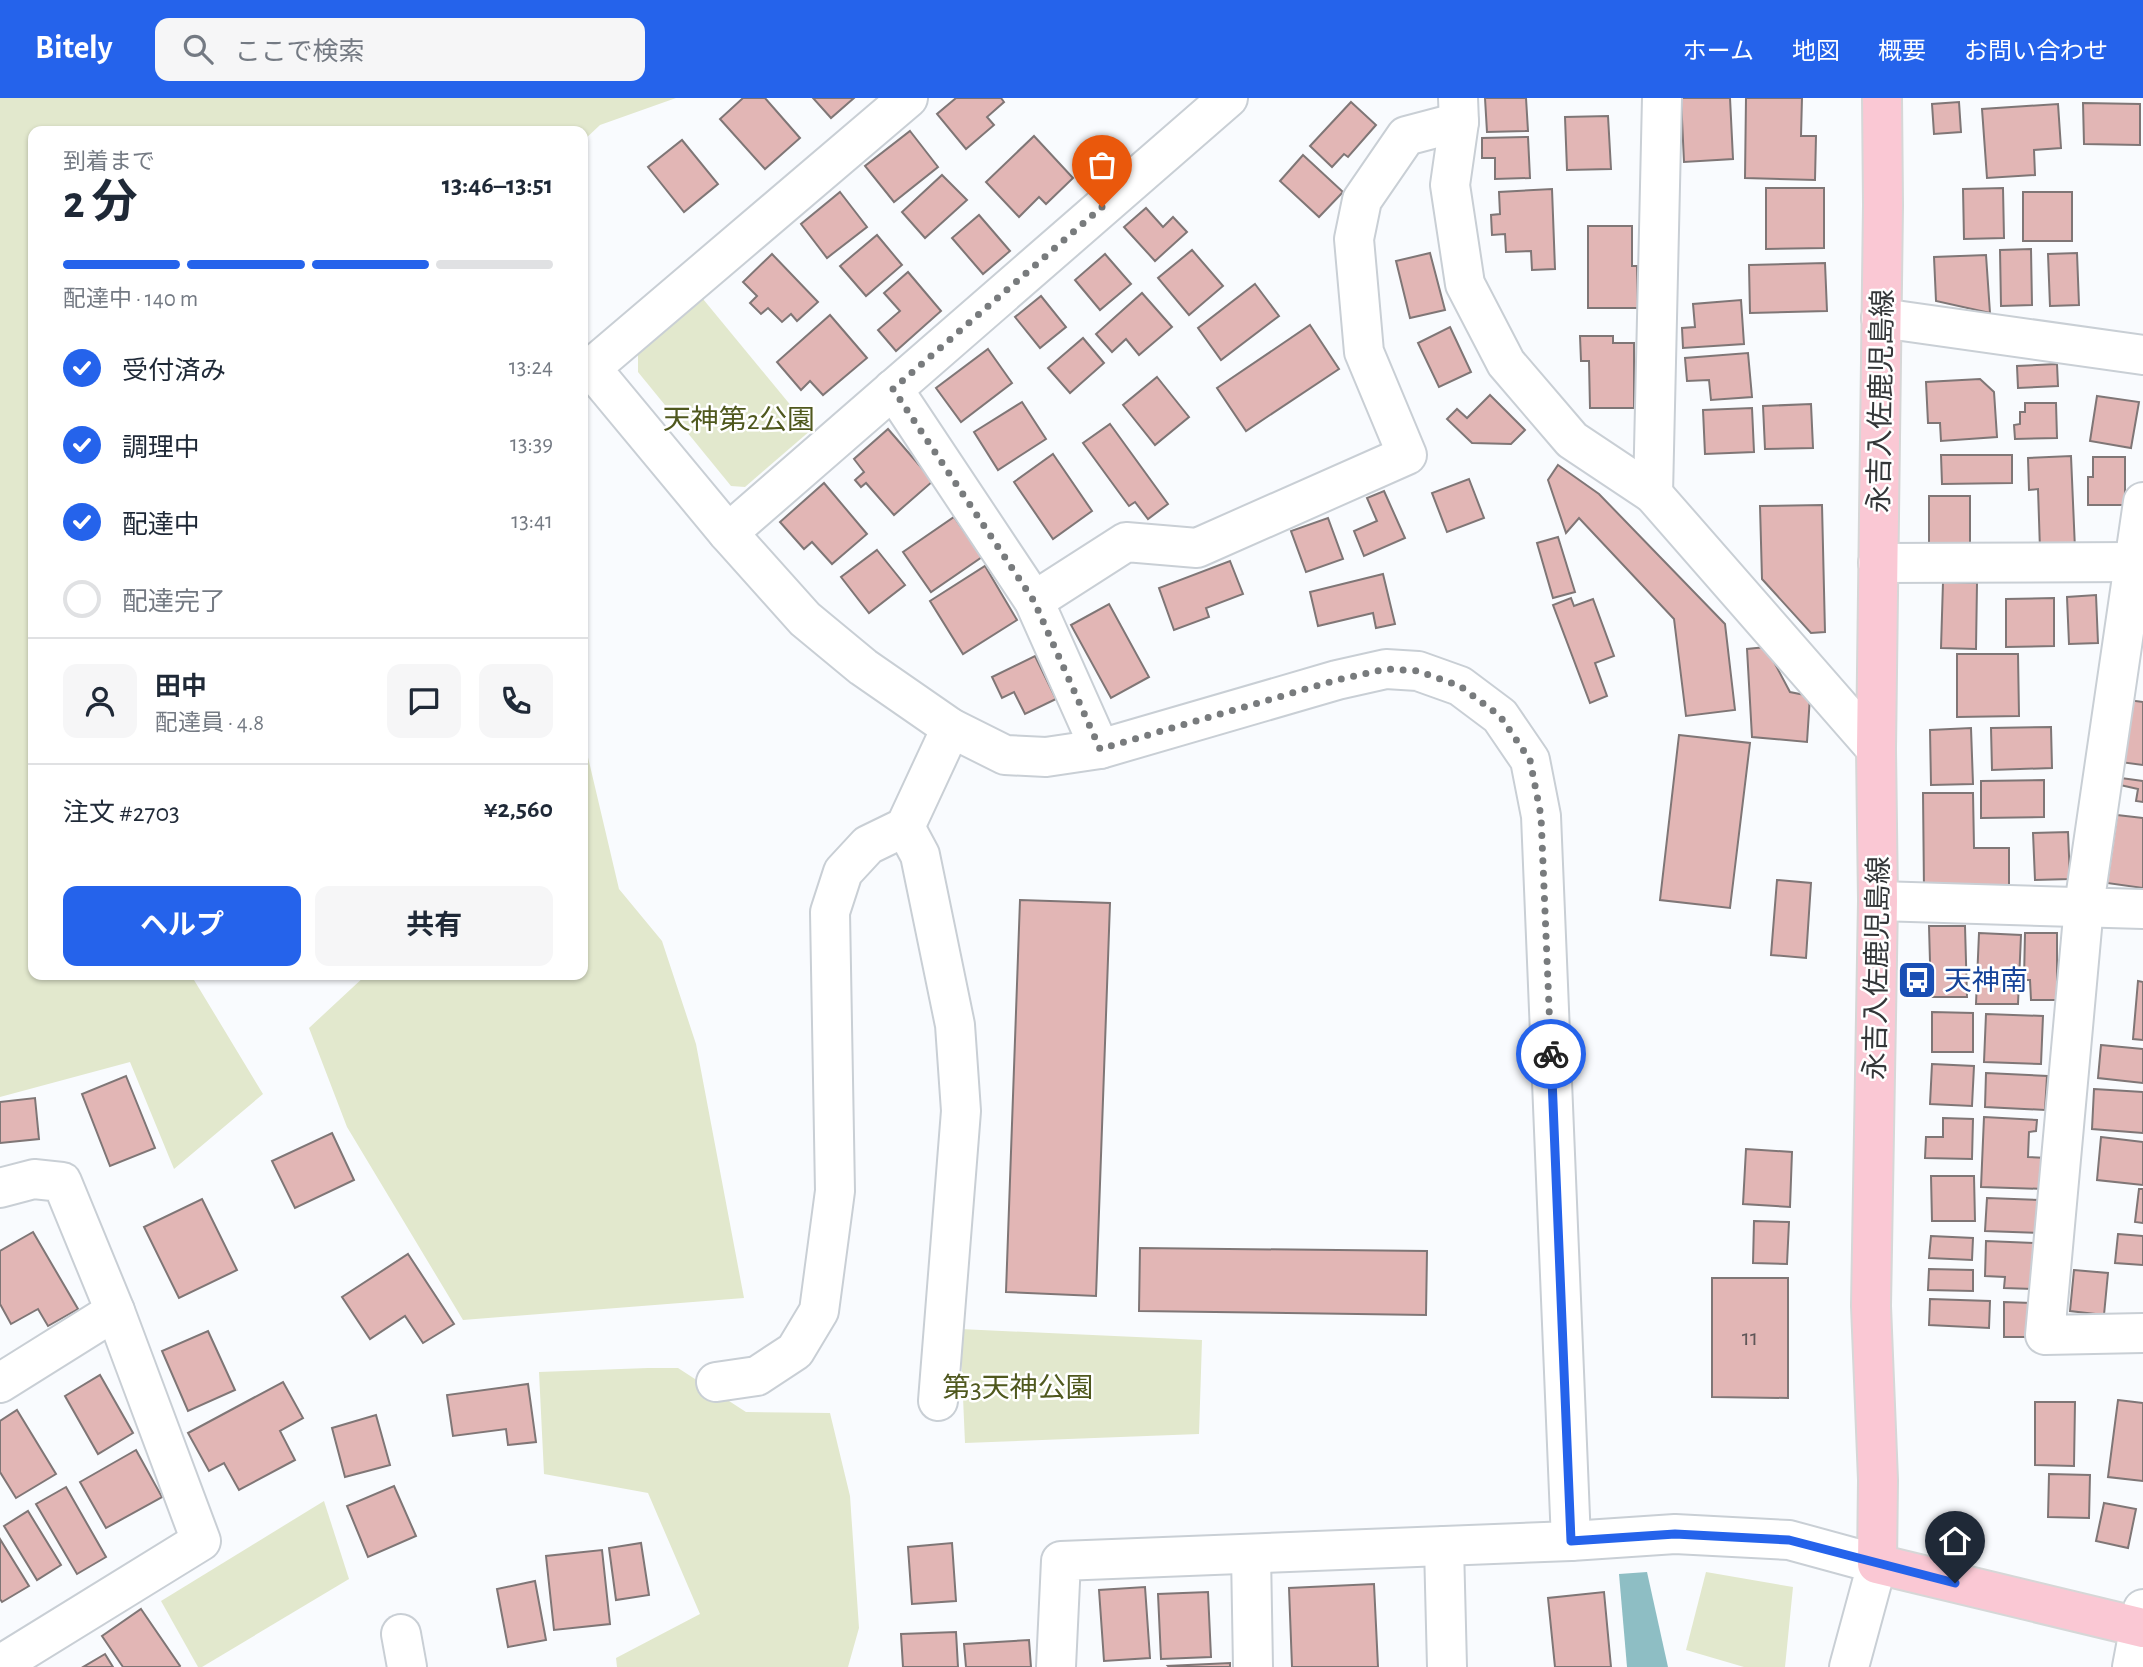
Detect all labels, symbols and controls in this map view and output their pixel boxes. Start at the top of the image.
search box [155,18,645,81]
icon: search [179,30,217,68]
text: Bitely [35,32,113,65]
text: ここで検索 [235,39,365,65]
text: ホーム [1683,40,1754,64]
text: 地図 [1792,40,1840,64]
text: 概要 [1878,40,1926,64]
text: お問い合わせ [1964,40,2108,64]
pin [1072,135,1132,207]
icon: bag [1083,146,1121,184]
text: 到着まで [63,151,155,174]
text: 13:46–13:51 [442,172,553,198]
text: 2 分 [63,180,138,226]
text: 配達中 · 140 m [63,288,198,311]
street label: 永吉入佐鹿児島線 [1864,289,1898,513]
icon: check [63,349,101,387]
text: 13:24 [509,356,553,379]
text: 受付済み [122,358,226,384]
park label: 天神第2公園 [663,405,815,435]
icon: check [63,426,101,464]
text: 13:39 [510,433,553,456]
text: 調理中 [122,435,200,461]
icon: check [63,503,101,541]
text: 13:41 [511,510,553,533]
text: 配達中 [122,512,200,538]
text: 配達完了 [122,589,226,615]
button: person [63,664,137,738]
button: chat [387,664,461,738]
button: phone [479,664,553,738]
text: 田中 [155,674,207,700]
text: 配達員 · 4.8 [155,712,264,735]
text: ¥2,560 [484,796,553,822]
text: 注文 #2703 [63,800,180,826]
street label: 永吉入佐鹿児島線 [1860,856,1894,1080]
button: ヘルプ [63,886,301,966]
button: 共有 [315,886,553,966]
bus stop icon: 天神南 [1896,959,1938,1001]
place label: 天神南 [1944,966,2028,996]
courier [1516,1019,1586,1089]
icon: bike [1532,1035,1570,1073]
house number: 11 [1742,1326,1758,1350]
park label: 第3天神公園 [942,1373,1094,1403]
pin [1925,1511,1985,1583]
icon: home [1936,1522,1974,1560]

